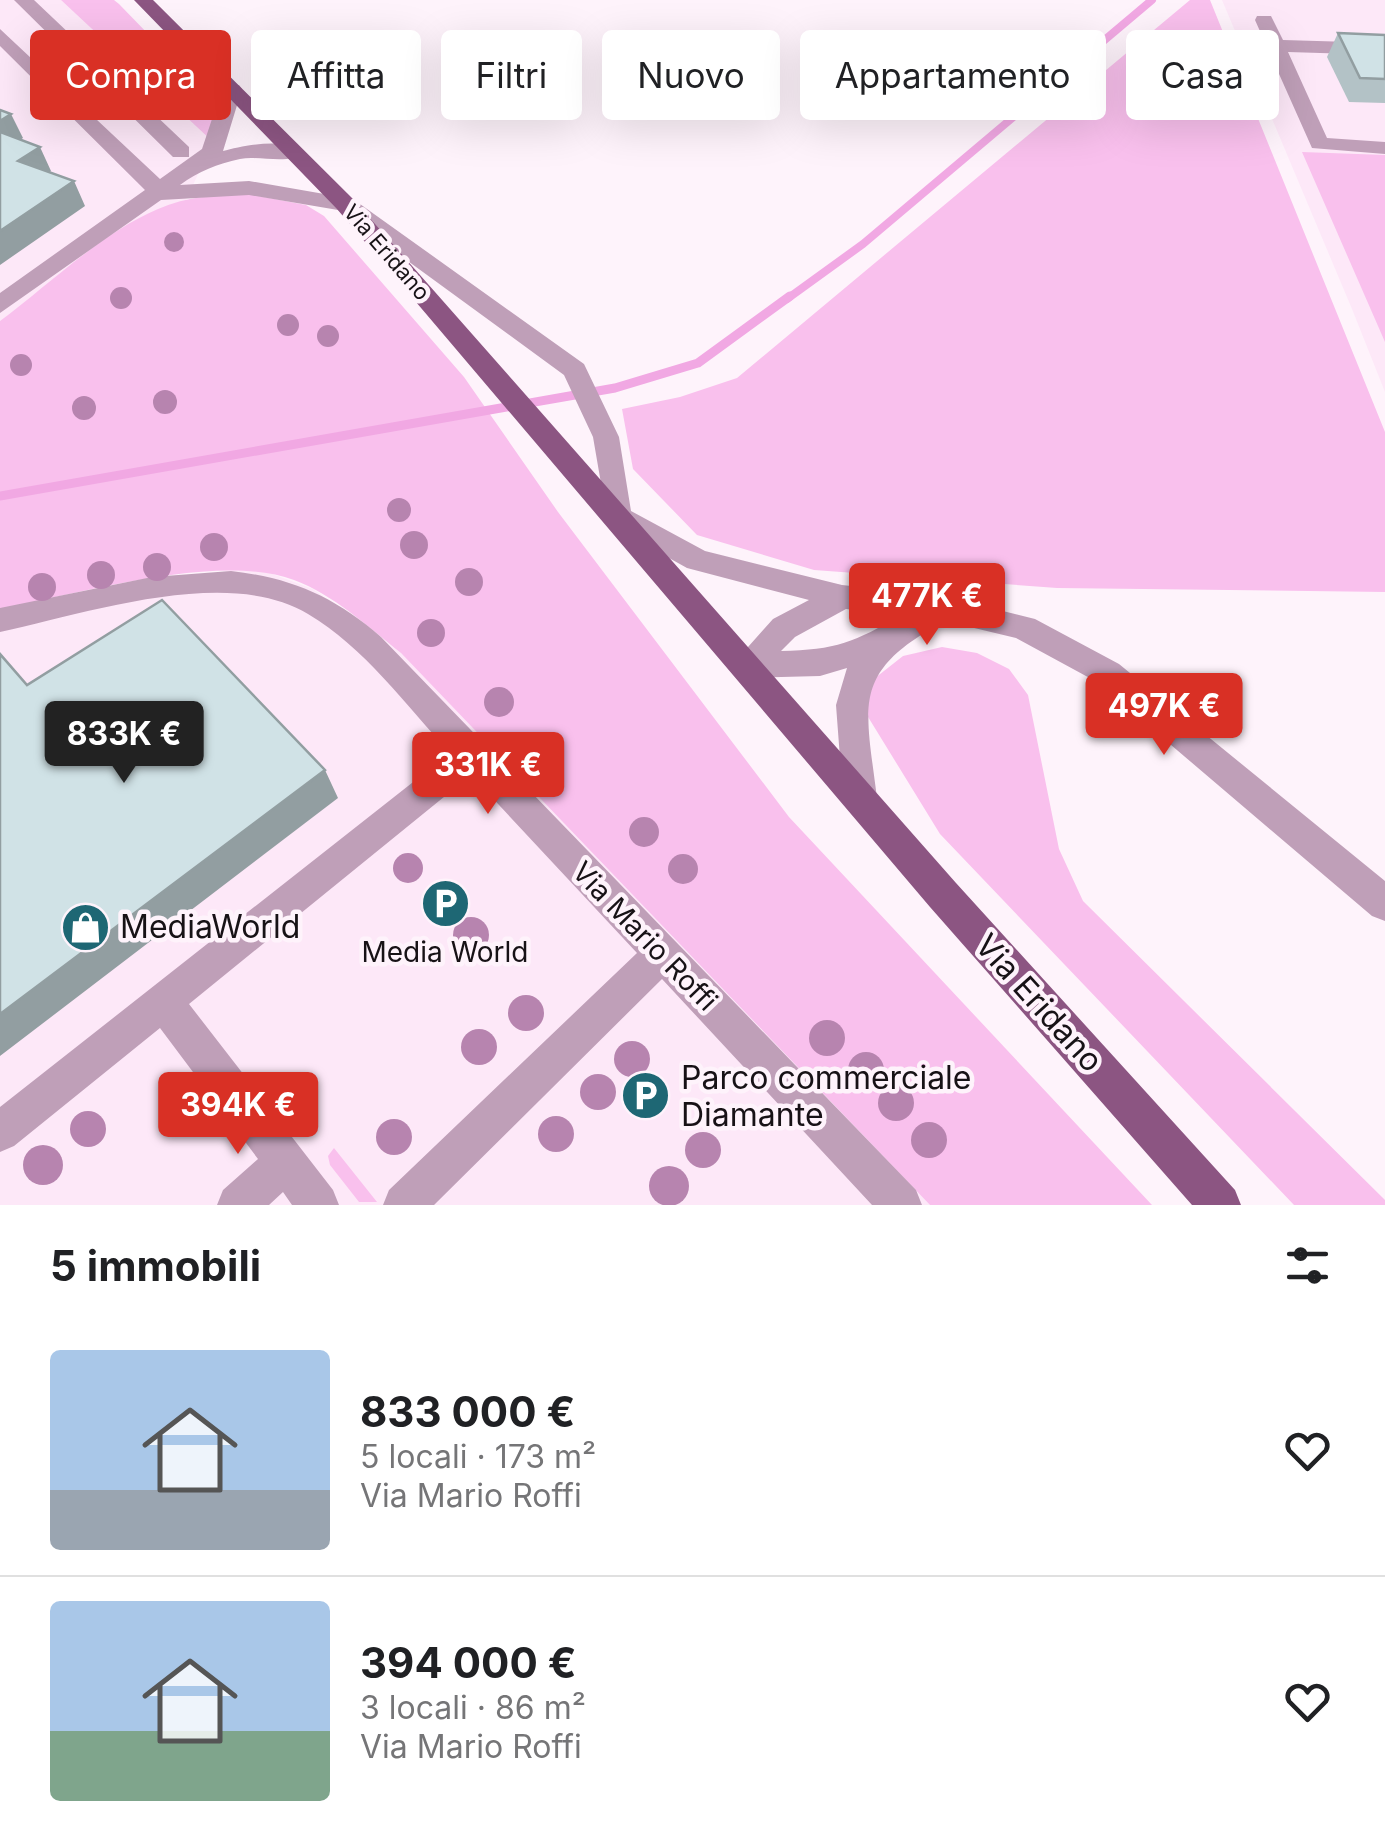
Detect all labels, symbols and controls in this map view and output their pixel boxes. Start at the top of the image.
chip: Compra [30,30,231,120]
chip: Affitta [251,30,421,120]
chip: Filtri [441,30,582,120]
chip: Nuovo [602,30,780,120]
chip: Appartamento [800,30,1106,120]
chip: Casa [1126,30,1279,120]
street label: Via Eridano [338,199,436,305]
pin: 477K € [846,563,1008,648]
text: 477K € [871,576,983,615]
pin: 497K € [1083,673,1245,758]
text: 497K € [1108,686,1220,725]
pin: 833K € [43,701,205,786]
text: 833K € [67,714,181,753]
pin: 331K € [407,732,569,817]
text: 331K € [434,745,542,784]
street label: Via Mario Roffi [565,854,725,1018]
parking icon: Media World [419,878,471,930]
shop icon: MediaWorld [59,901,111,953]
place label: MediaWorld [120,907,300,946]
street label: Via Eridano [967,926,1111,1080]
place label: Media World [361,935,529,969]
place label: Parco commerciale Diamante [681,1058,972,1134]
parking icon: Parco commerciale Diamante [620,1070,672,1122]
pin: 394K € [157,1072,319,1157]
text: 394K € [180,1085,296,1124]
icon: filters [1280,1238,1335,1293]
text: 5 immobili [50,1240,261,1291]
text: 833 000 € [360,1386,575,1437]
icon: home [130,1390,250,1510]
icon: heart [1280,1423,1335,1478]
text: 5 locali · 173 m² [360,1437,596,1476]
text: Via Mario Roffi [360,1476,582,1515]
text: 394 000 € [360,1637,576,1688]
icon: home [130,1641,250,1761]
icon: heart [1280,1674,1335,1729]
text: 3 locali · 86 m² [360,1688,586,1727]
text: Via Mario Roffi [360,1727,582,1766]

